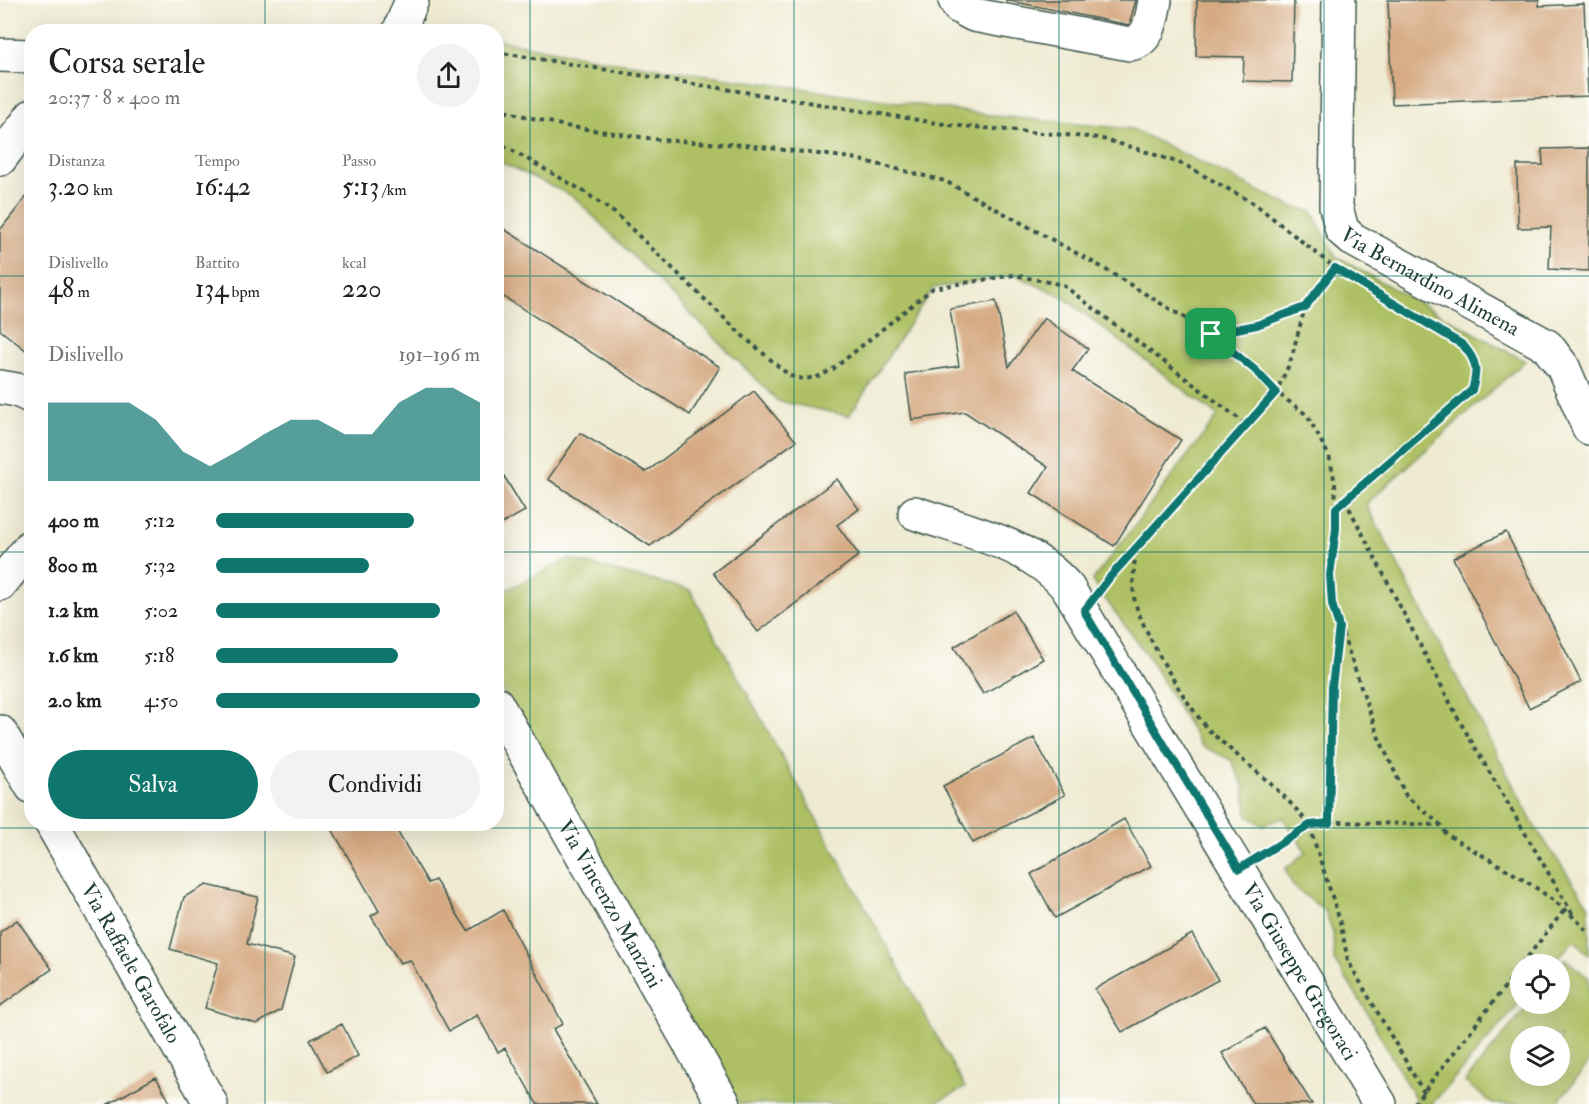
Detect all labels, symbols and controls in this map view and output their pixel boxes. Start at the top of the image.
text: Corsa serale [48,42,205,83]
button: share [417,44,480,107]
text: 20:37 · 8 × 400 m [48,85,180,110]
text: Distanza [48,151,105,171]
text: Tempo [195,151,240,171]
text: Passo [342,151,376,171]
text: 3.20 [48,171,90,203]
text: 16:42 [195,171,251,203]
text: 5:13 [342,171,379,203]
text: km [90,180,113,200]
text: /km [379,180,407,200]
street label: Via Bernardino Alimena [1334,221,1525,342]
text: Dislivello [48,253,108,273]
text: Battito [195,253,239,273]
text: kcal [342,253,367,273]
text: 48 [48,273,74,305]
text: 134 [195,273,228,305]
text: 220 [342,273,382,305]
text: m [74,282,90,302]
text: bpm [228,282,260,302]
pin [1185,308,1236,359]
icon: arrive [1194,317,1227,350]
text: Dislivello [48,342,123,367]
text: 191–196 m [398,342,480,367]
text: 400 m [48,508,99,533]
text: 5:12 [144,508,175,533]
text: 800 m [48,553,98,578]
text: 5:32 [144,553,176,578]
text: 1.2 km [48,598,98,623]
text: 5:02 [144,598,178,623]
text: 1.6 km [48,643,98,668]
text: 5:18 [144,643,174,668]
text: 2.0 km [48,688,102,713]
text: 4:50 [144,688,179,713]
button: Salva [48,750,258,819]
button: Condividi [270,750,480,819]
street label: Via Vincenzo Manzini [552,815,669,993]
street label: Via Raffaele Garofalo [75,878,187,1048]
street label: Via Giuseppe Gregoraci [1236,878,1364,1066]
map controls [1510,954,1570,1086]
button: locate [1510,954,1570,1014]
button: layers [1510,1026,1570,1086]

